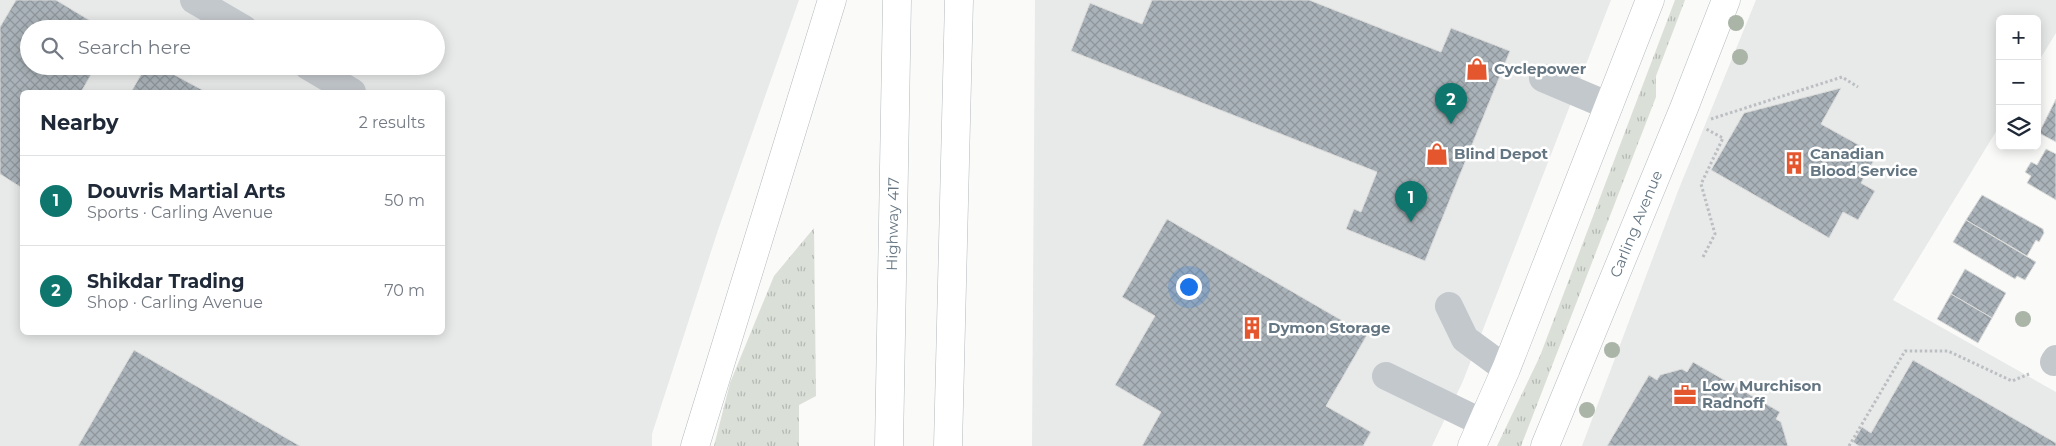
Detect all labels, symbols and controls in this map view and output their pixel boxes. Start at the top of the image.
map controls [1996,15,2041,150]
button: + [1996,15,2041,60]
search box [20,20,445,75]
icon: search [38,34,66,62]
text: Search here [78,36,191,59]
shop icon: Cyclepower [1464,56,1490,82]
place label: Cyclepower [1494,59,1587,78]
button: − [1996,60,2041,105]
pin: 2 [1435,83,1467,124]
button: layers [1996,105,2041,150]
text: Nearby [40,110,119,135]
text: 2 results [359,113,425,132]
shop icon: Blind Depot [1424,141,1450,167]
place label: Blind Depot [1454,144,1549,163]
place label: Canadian Blood Service [1810,144,1918,180]
building icon: Canadian Blood Service [1781,150,1807,176]
street label: Carling Avenue [1605,167,1666,280]
street label: Highway 417 [882,177,903,271]
text: Douvris Martial Arts [87,180,285,203]
pin: 1 [1395,181,1427,222]
text: 1 [53,191,59,210]
text: 50 m [384,191,425,210]
text: Sports · Carling Avenue [87,203,273,222]
text: Shikdar Trading [87,270,245,293]
your location [1176,274,1202,300]
text: 2 [51,281,61,300]
text: 70 m [384,281,425,300]
text: Shop · Carling Avenue [87,293,263,312]
building icon: Dymon Storage [1239,315,1265,341]
place label: Dymon Storage [1268,318,1390,337]
place label: Low Murchison Radnoff [1702,376,1822,412]
office icon: Low Murchison Radnoff [1672,382,1698,408]

